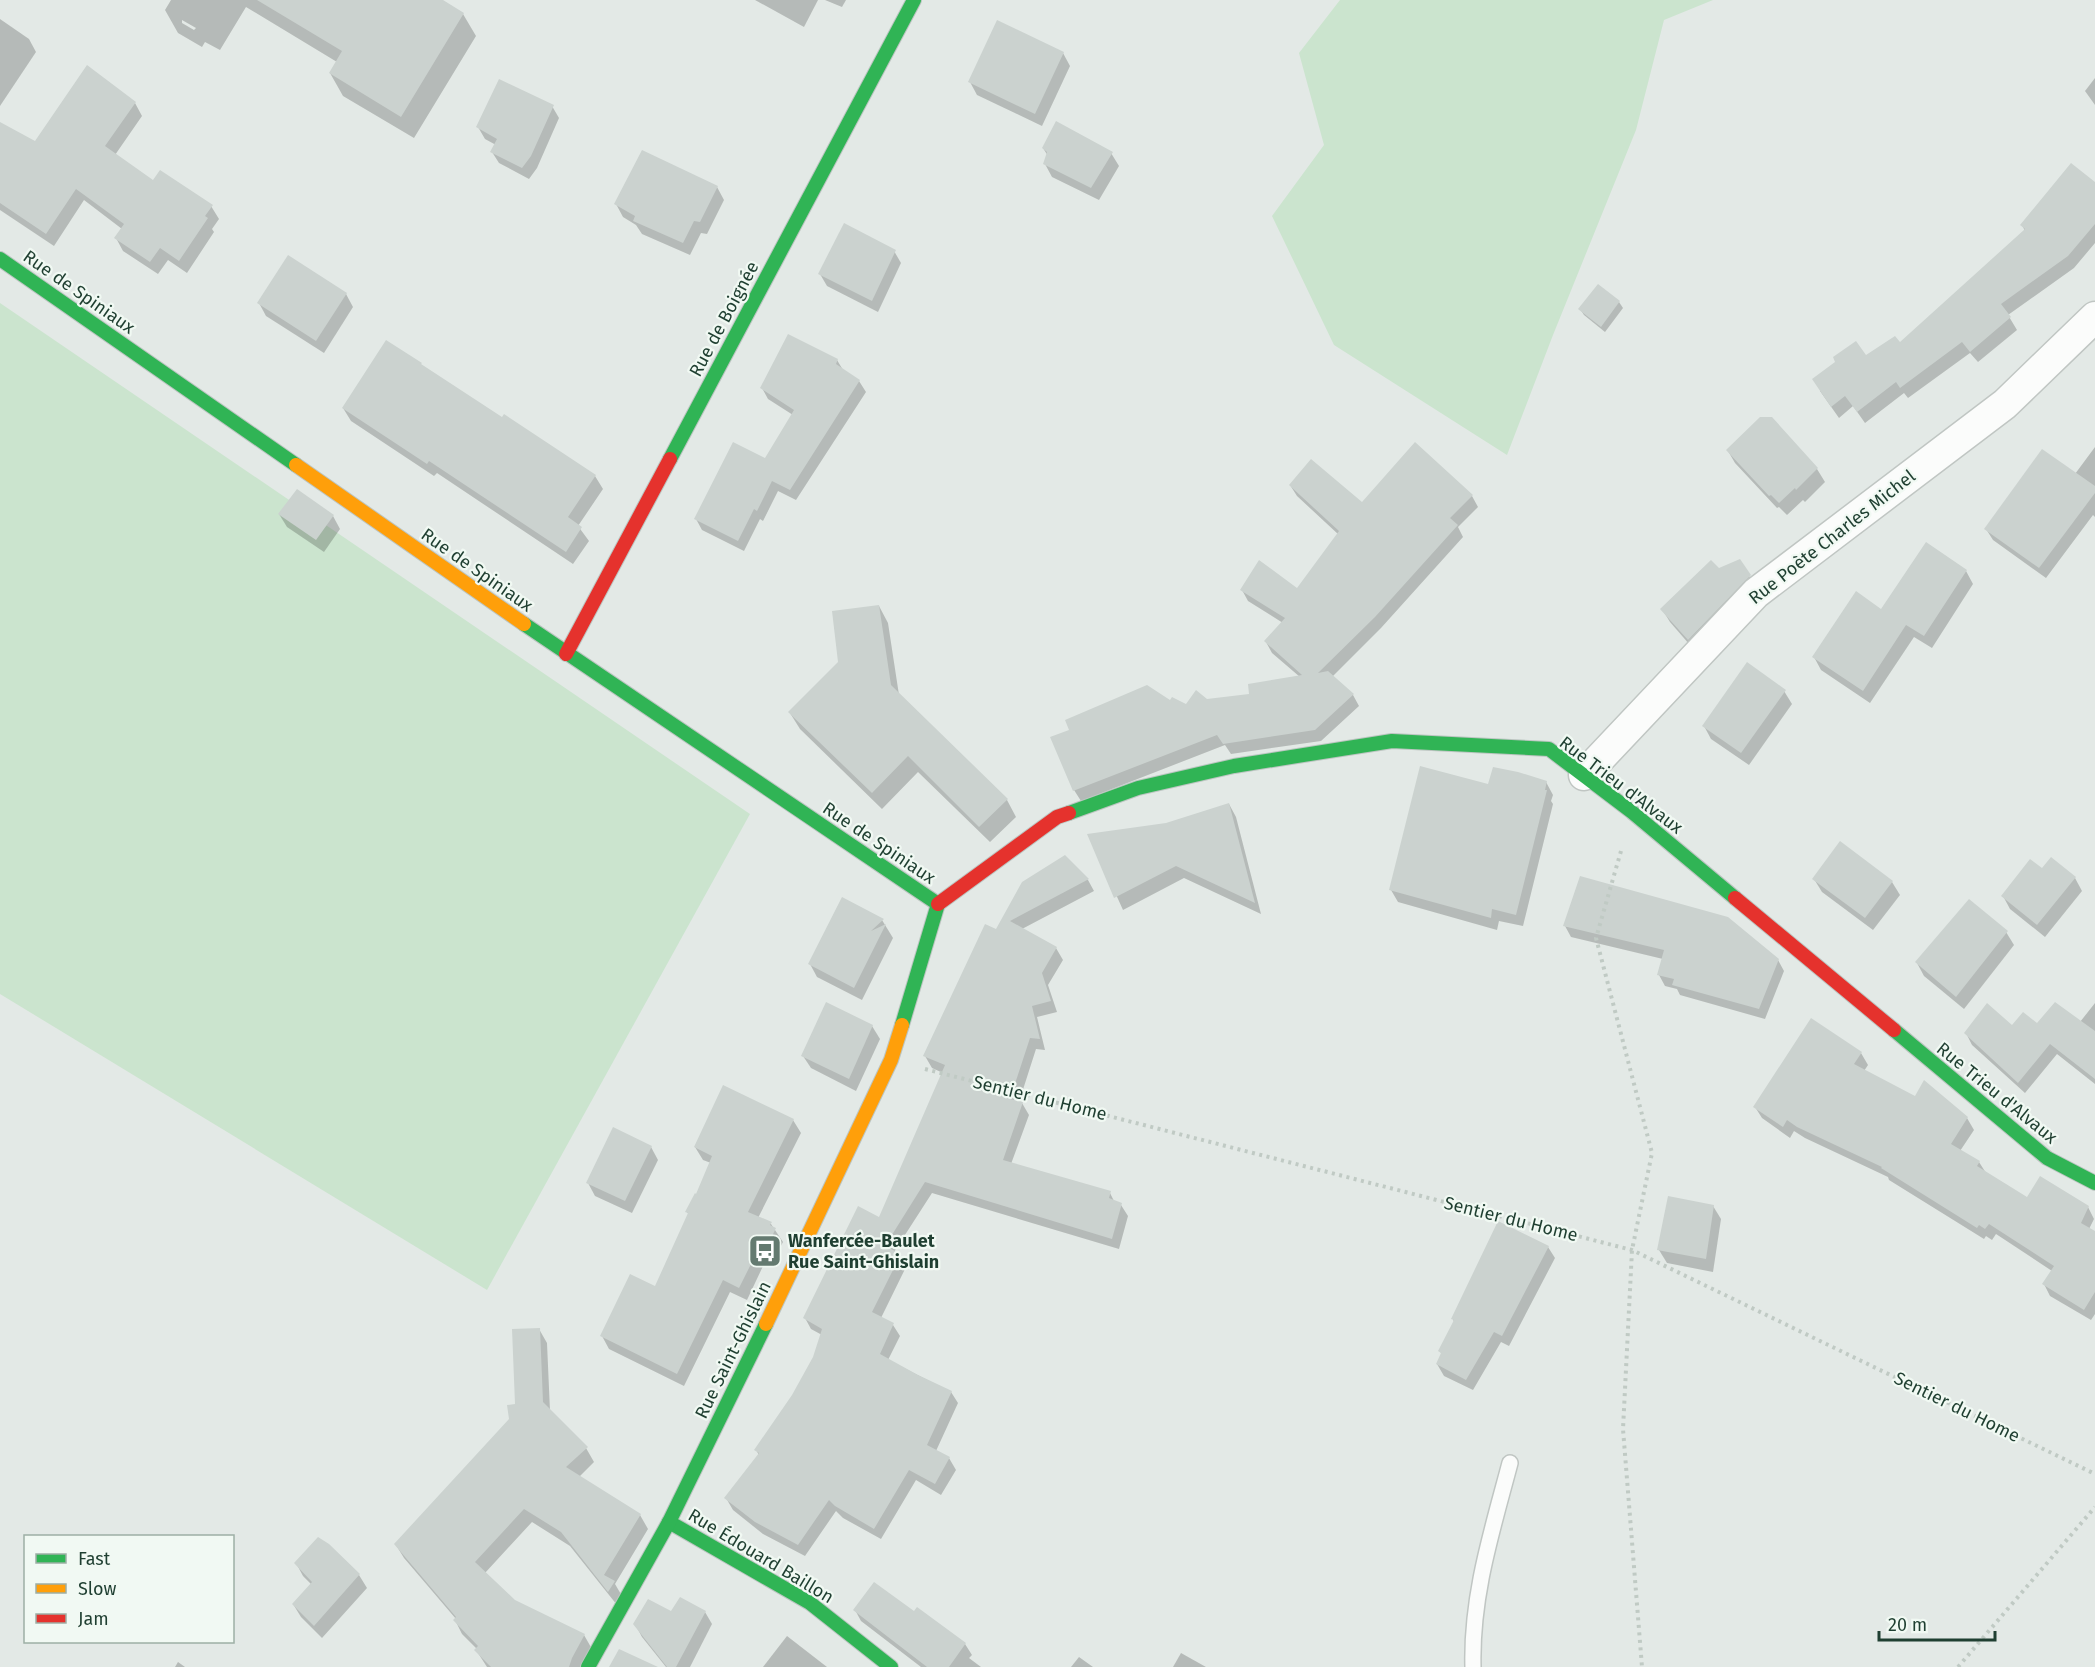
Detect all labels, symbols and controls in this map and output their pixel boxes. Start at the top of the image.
street label: Rue de Spiniaux [19,245,139,339]
street label: Rue de Boignée [684,258,764,380]
street label: Rue Poète Charles Michel [1744,465,1920,609]
street label: Rue de Spiniaux [417,523,537,617]
street label: Rue Trieu d'Alvaux [1555,731,1687,839]
street label: Rue de Spiniaux [818,797,940,889]
street label: Rue Trieu d'Alvaux [1932,1038,2062,1149]
street label: Sentier du Home [971,1071,1109,1125]
street label: Sentier du Home [1442,1192,1580,1246]
place label: Wanfercée-Baulet Rue Saint-Ghislain [788,1230,939,1273]
bus stop icon: Wanfercée-Baulet Rue Saint-Ghislain [747,1233,783,1269]
street label: Rue Saint-Ghislain [690,1278,776,1422]
street label: Sentier du Home [1890,1367,2024,1447]
street label: Rue Édouard Baillon [684,1503,838,1608]
legend [24,1535,234,1643]
text: Fast [78,1548,111,1570]
text: Slow [78,1578,117,1600]
scale bar [1879,1604,1994,1642]
text: Jam [78,1608,109,1630]
text: 20 m [1888,1614,1927,1636]

